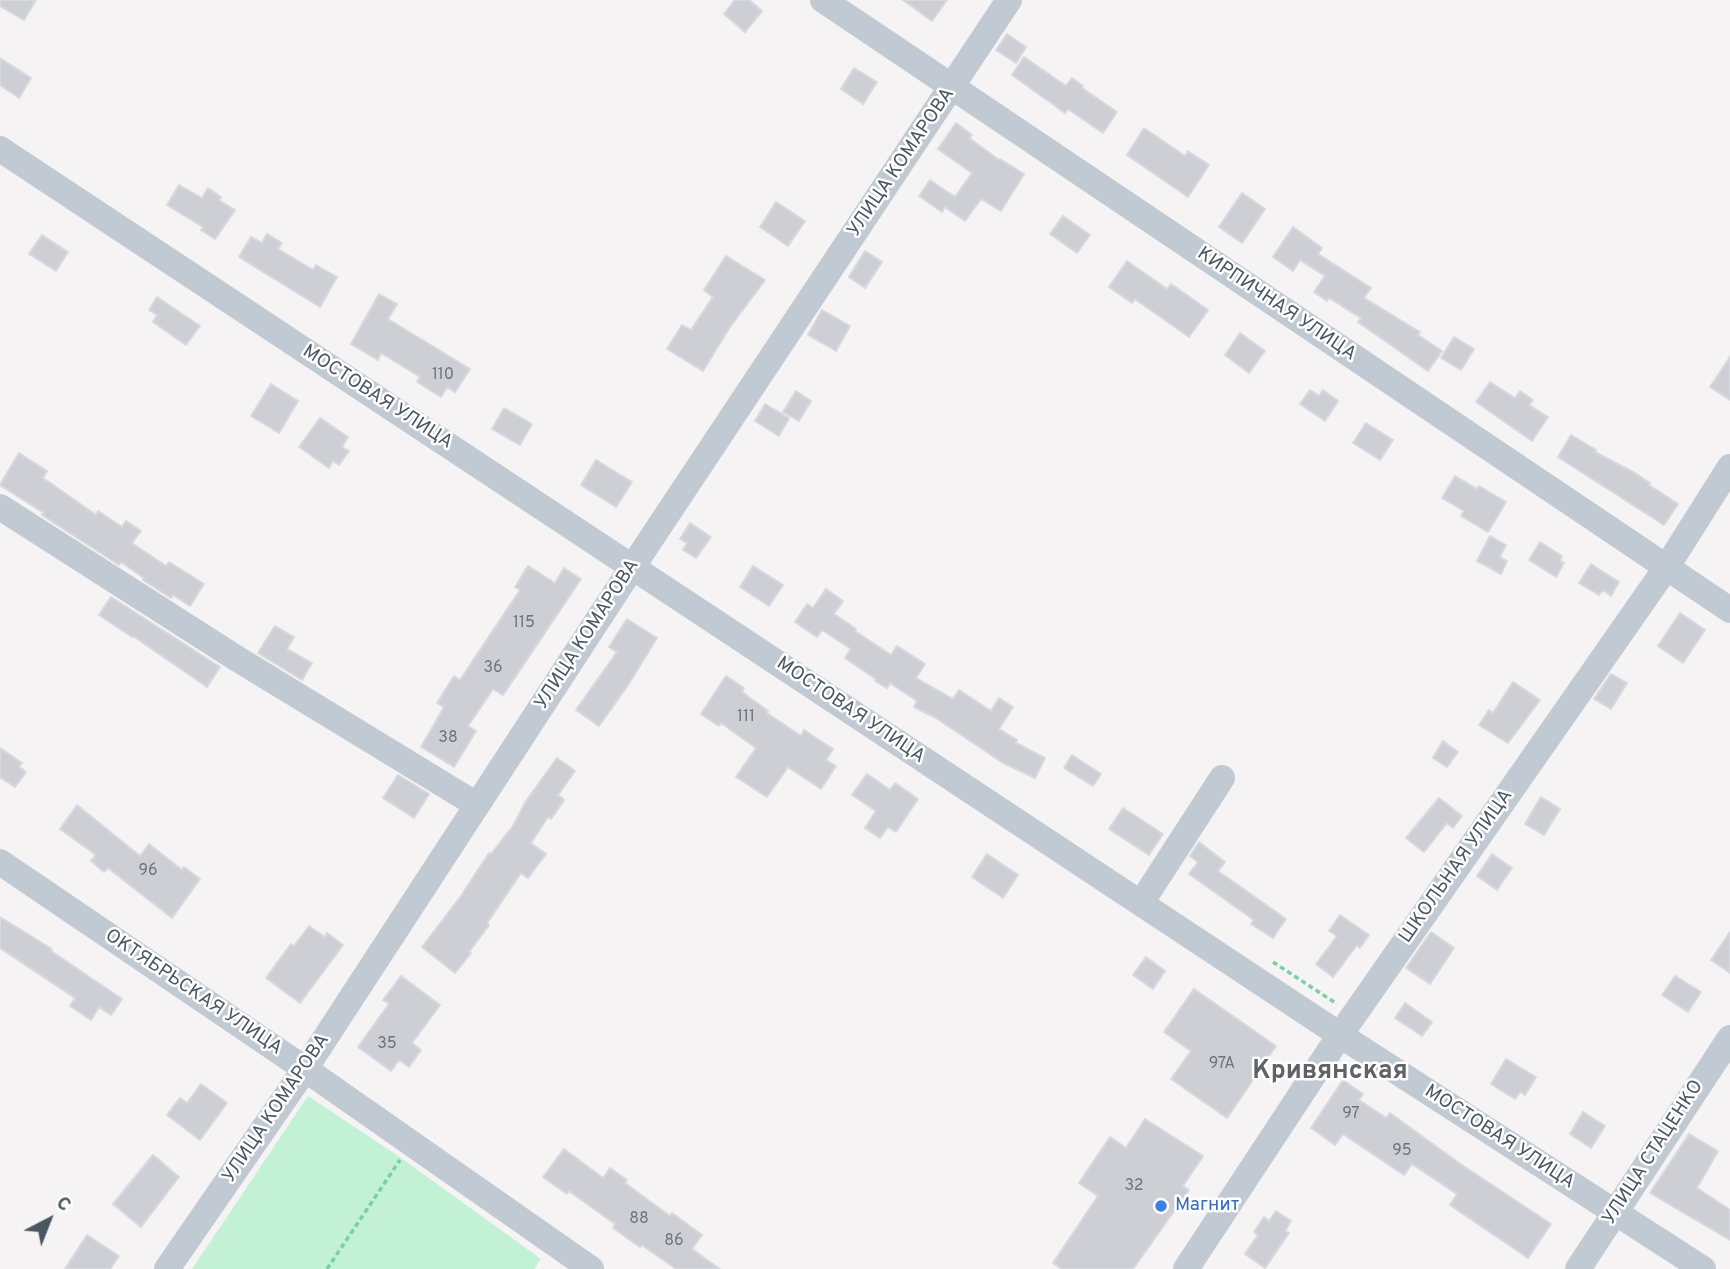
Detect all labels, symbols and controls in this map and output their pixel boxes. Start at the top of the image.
street label: УЛИЦА КОМАРОВА [844,84,960,242]
street label: КИРПИЧНАЯ УЛИЦА [1192,243,1360,367]
street label: МОСТОВАЯ УЛИЦА [298,341,456,455]
house number: 110 [432,366,454,386]
street label: УЛИЦА КОМАРОВА [531,556,645,714]
house number: 115 [513,614,535,634]
street label: МОСТОВАЯ УЛИЦА [771,653,929,769]
house number: 36 [483,659,503,679]
house number: 111 [737,708,755,728]
house number: 38 [438,729,458,749]
street label: ШКОЛЬНАЯ УЛИЦА [1395,786,1519,948]
house number: 96 [138,862,158,882]
street label: ОКТЯБРЬСКАЯ УЛИЦА [100,925,286,1061]
street label: УЛИЦА КОМАРОВА [219,1030,335,1188]
house number: 35 [377,1035,397,1055]
house number: 97А [1209,1055,1235,1075]
district label: Кривянская [1252,1057,1408,1089]
street label: УЛИЦА СТАЦЕНКО [1599,1076,1709,1230]
street label: МОСТОВАЯ УЛИЦА [1420,1081,1578,1195]
house number: 97 [1342,1105,1360,1125]
house number: 95 [1392,1142,1412,1162]
house number: 32 [1124,1177,1144,1197]
north arrow [14,1185,84,1255]
text: С [51,1191,76,1217]
place label: Магнит [1175,1195,1239,1217]
marker: Магнит [1153,1198,1169,1214]
house number: 88 [629,1210,649,1230]
house number: 86 [664,1232,684,1252]

